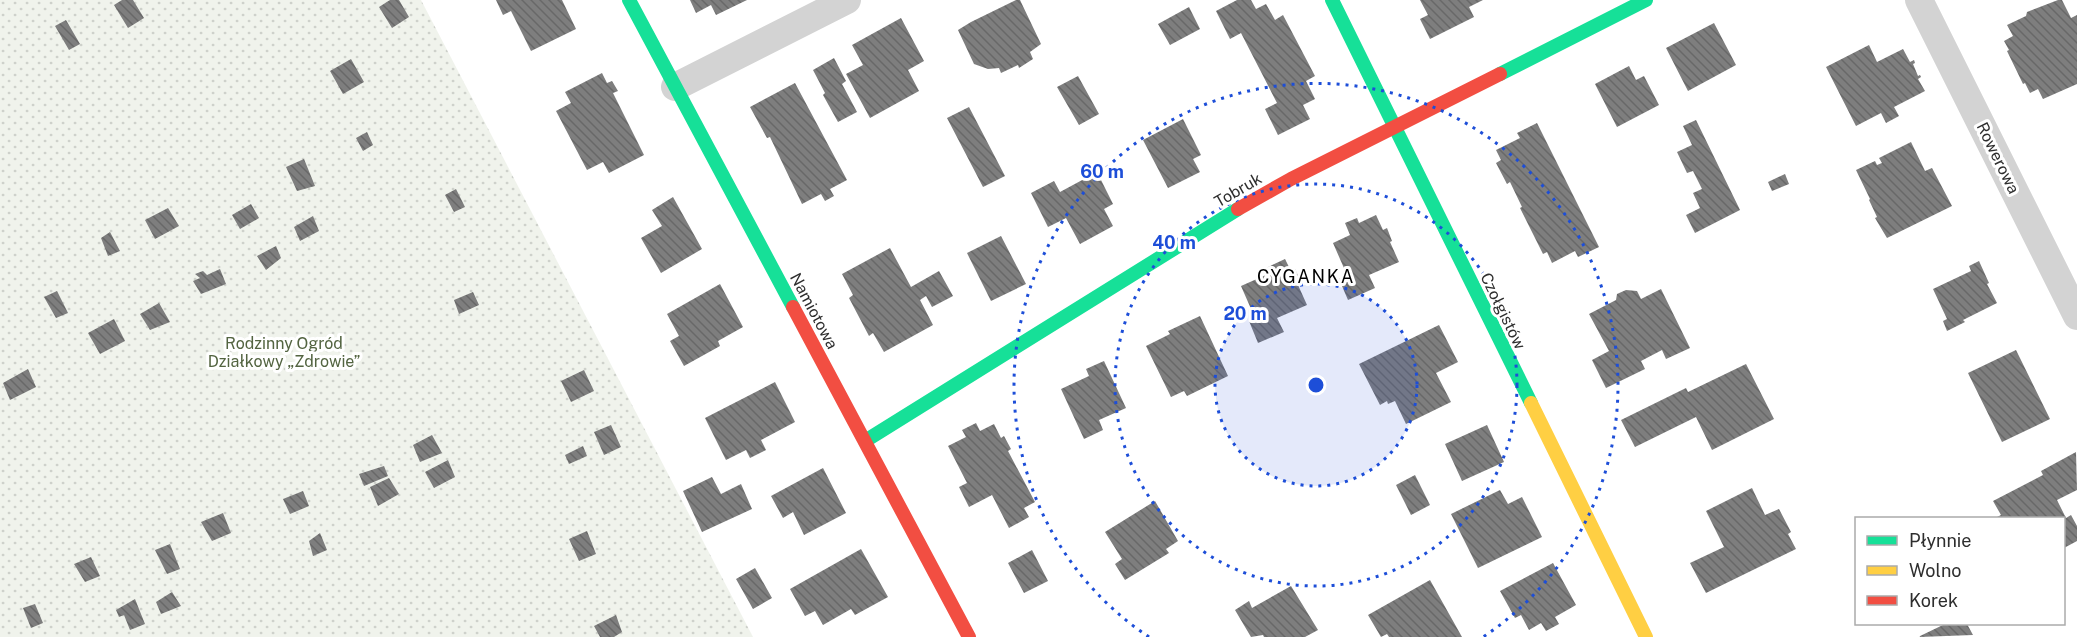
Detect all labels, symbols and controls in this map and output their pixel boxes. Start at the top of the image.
street label: Rowerowa [1973,119,2023,197]
text: 60 m [1080,161,1124,182]
street label: Tobruk [1211,169,1265,211]
text: 40 m [1152,232,1196,253]
district label: CYGANKA [1257,266,1355,287]
street label: Namiotowa [786,270,842,352]
street label: Czołgistów [1476,270,1530,353]
text: 20 m [1223,303,1267,324]
park label: Rodzinny Ogród Działkowy „Zdrowie” [208,334,360,371]
centre of rings [1306,375,1326,395]
legend [1855,517,2065,625]
text: Płynnie [1909,530,1972,551]
text: Wolno [1909,560,1961,581]
text: Korek [1909,590,1958,611]

